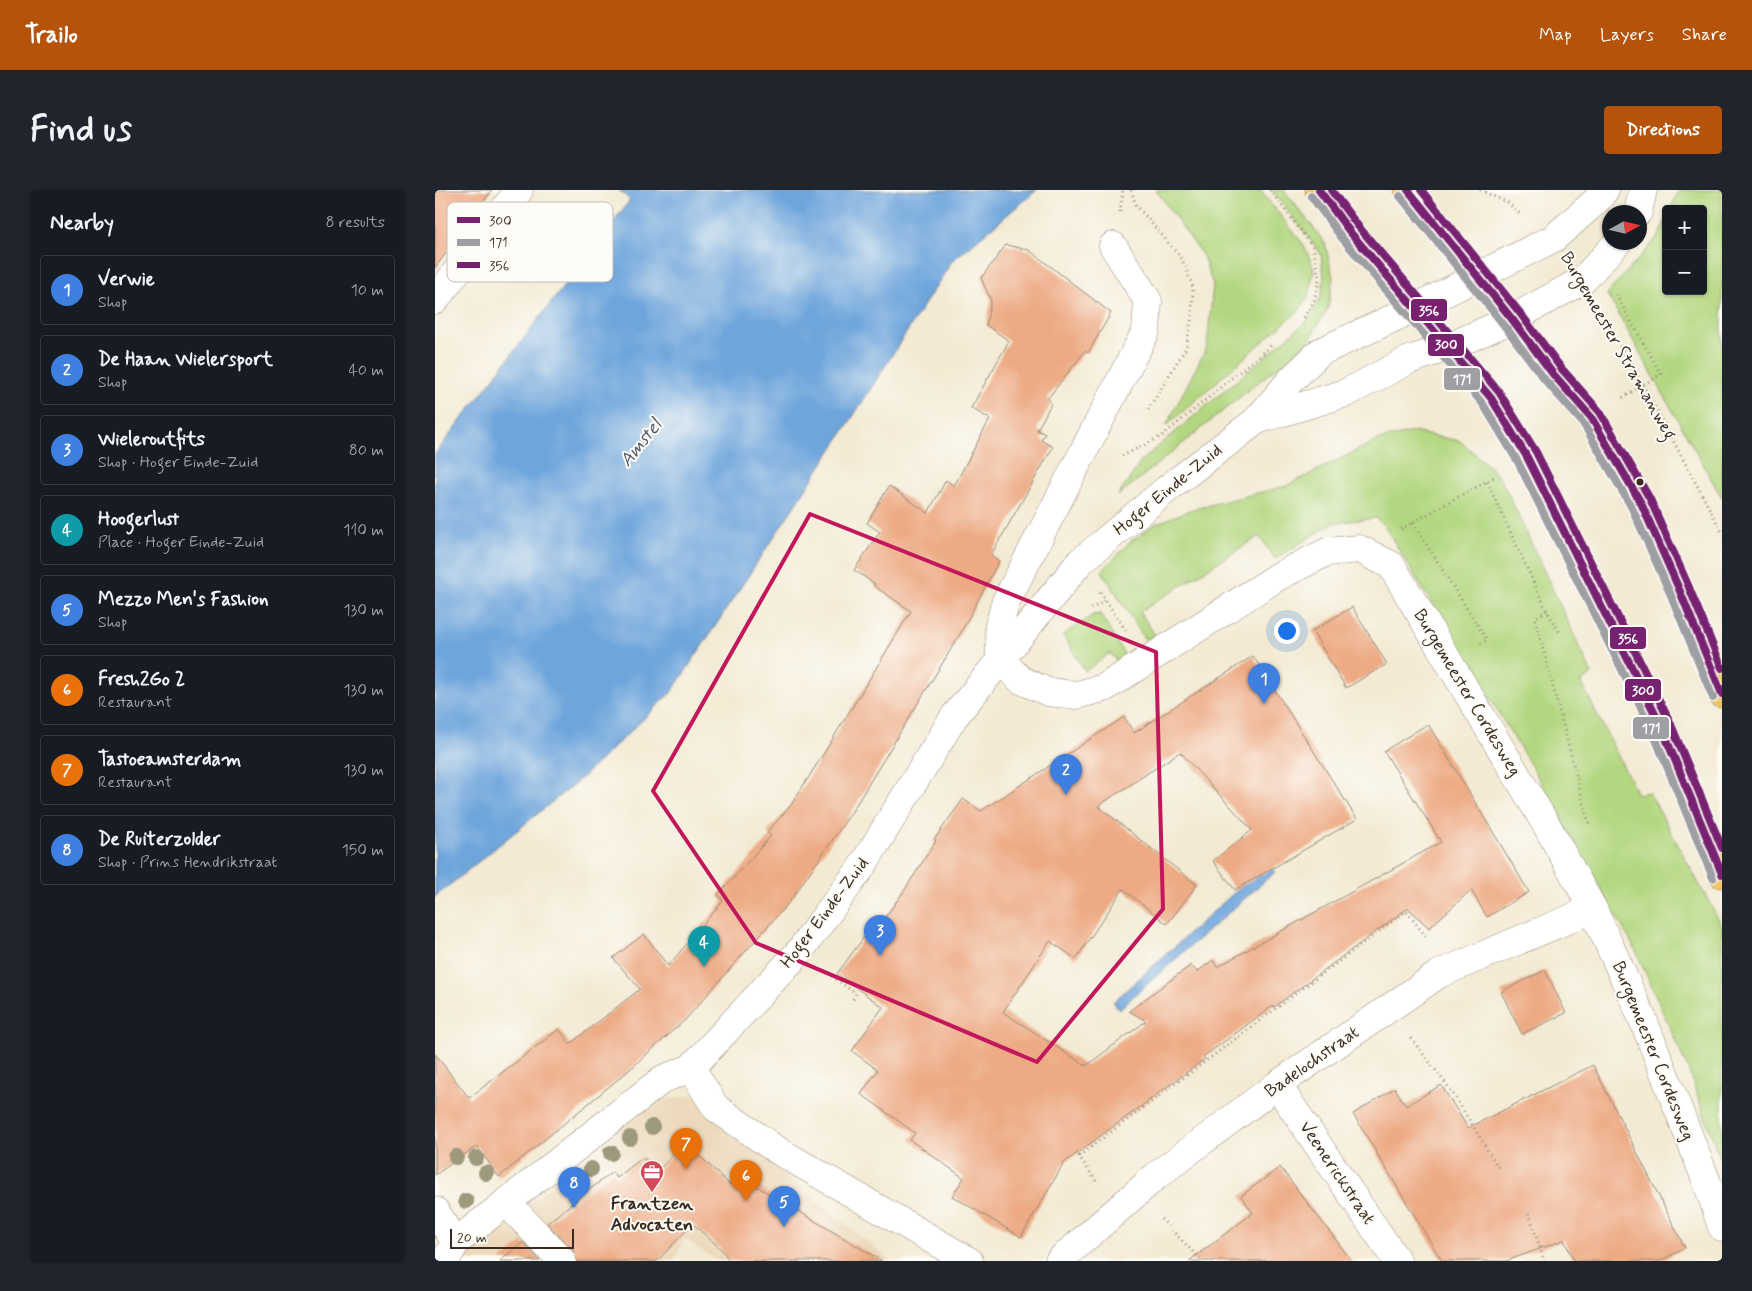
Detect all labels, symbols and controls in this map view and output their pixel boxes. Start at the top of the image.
text: Trailo [25,20,78,51]
text: Map [1539,23,1572,47]
text: Layers [1600,23,1654,47]
text: Share [1682,23,1727,47]
button: Directions [1604,106,1722,154]
text: Find us [30,107,132,153]
legend [447,202,613,282]
north arrow [1602,205,1647,250]
map controls [1662,205,1707,295]
button: + [1662,205,1707,250]
text: Nearby [50,209,114,237]
text: 8 results [325,212,385,233]
text: 300 [489,212,512,230]
text: 171 [489,234,508,252]
street label: Burgemeester Stramanweg [1552,248,1682,445]
button: − [1662,250,1707,295]
text: 356 [489,257,509,275]
text: Verwie [98,267,155,292]
text: 1 [63,280,71,301]
text: 10 m [351,280,384,301]
text: Shop [98,292,127,313]
line badge: 356 [1410,298,1448,322]
text: 356 [1419,302,1440,320]
line badge: 300 [1427,333,1465,357]
text: 300 [1435,336,1457,354]
text: De Haan Wielersport [98,347,273,372]
text: 2 [63,360,71,381]
text: 40 m [348,360,384,381]
line badge: 171 [1443,367,1481,391]
text: 171 [1453,371,1471,389]
text: Shop [98,372,127,393]
water label: Amstel [614,413,669,472]
text: Wieleroutfits [98,427,205,452]
street label: Hoger Einde-Zuid [1109,439,1229,543]
text: 3 [63,440,71,461]
text: 80 m [349,440,384,461]
text: Shop · Hoger Einde-Zuid [98,452,258,473]
unlabelled marker [1635,477,1645,487]
text: Hoogerlust [98,507,179,532]
text: 4 [62,520,72,541]
text: 110 m [343,520,384,541]
text: Place · Hoger Einde-Zuid [98,532,264,553]
text: Mezzo Men's Fashion [98,587,269,612]
text: 5 [62,600,72,621]
text: 130 m [343,600,384,621]
street label: Burgemeester Cordesweg [1407,605,1527,782]
text: Shop [98,612,127,633]
your location [1274,618,1300,644]
line badge: 356 [1609,626,1647,650]
text: 356 [1618,630,1639,648]
pin: 1 [1248,663,1280,704]
text: Fresh2Go 2 [98,667,185,692]
line badge: 300 [1624,678,1662,702]
text: 6 [63,680,71,701]
text: 130 m [343,680,384,701]
text: 300 [1632,682,1654,700]
text: Restaurant [98,692,172,713]
line badge: 171 [1632,716,1670,740]
text: 171 [1642,720,1660,738]
text: Tastoeamsterdam [98,747,241,772]
pin: 2 [1050,754,1082,795]
text: 7 [62,760,72,781]
text: 130 m [343,760,384,781]
text: Restaurant [98,772,172,793]
text: De Ruiterzolder [98,827,220,852]
text: 8 [62,840,72,861]
text: 150 m [342,840,384,861]
text: Shop · Prins Hendrikstraat [98,852,277,873]
street label: Hoger Einde-Zuid [775,852,876,975]
pin: 3 [864,915,896,956]
pin: 4 [688,926,720,967]
street label: Burgemeester Cordesweg [1605,958,1700,1145]
street label: Badelochstraat [1260,1020,1364,1103]
street label: Veenerickstraat [1293,1116,1381,1230]
pin: 7 [670,1128,702,1169]
office icon: Frantzen Advocaten [639,1159,665,1193]
pin: 6 [730,1160,762,1201]
pin: 8 [558,1167,590,1208]
pin: 5 [768,1186,800,1227]
place label: Frantzen Advocaten [611,1192,694,1237]
scale bar [450,1226,574,1249]
text: 20 m [457,1229,487,1247]

